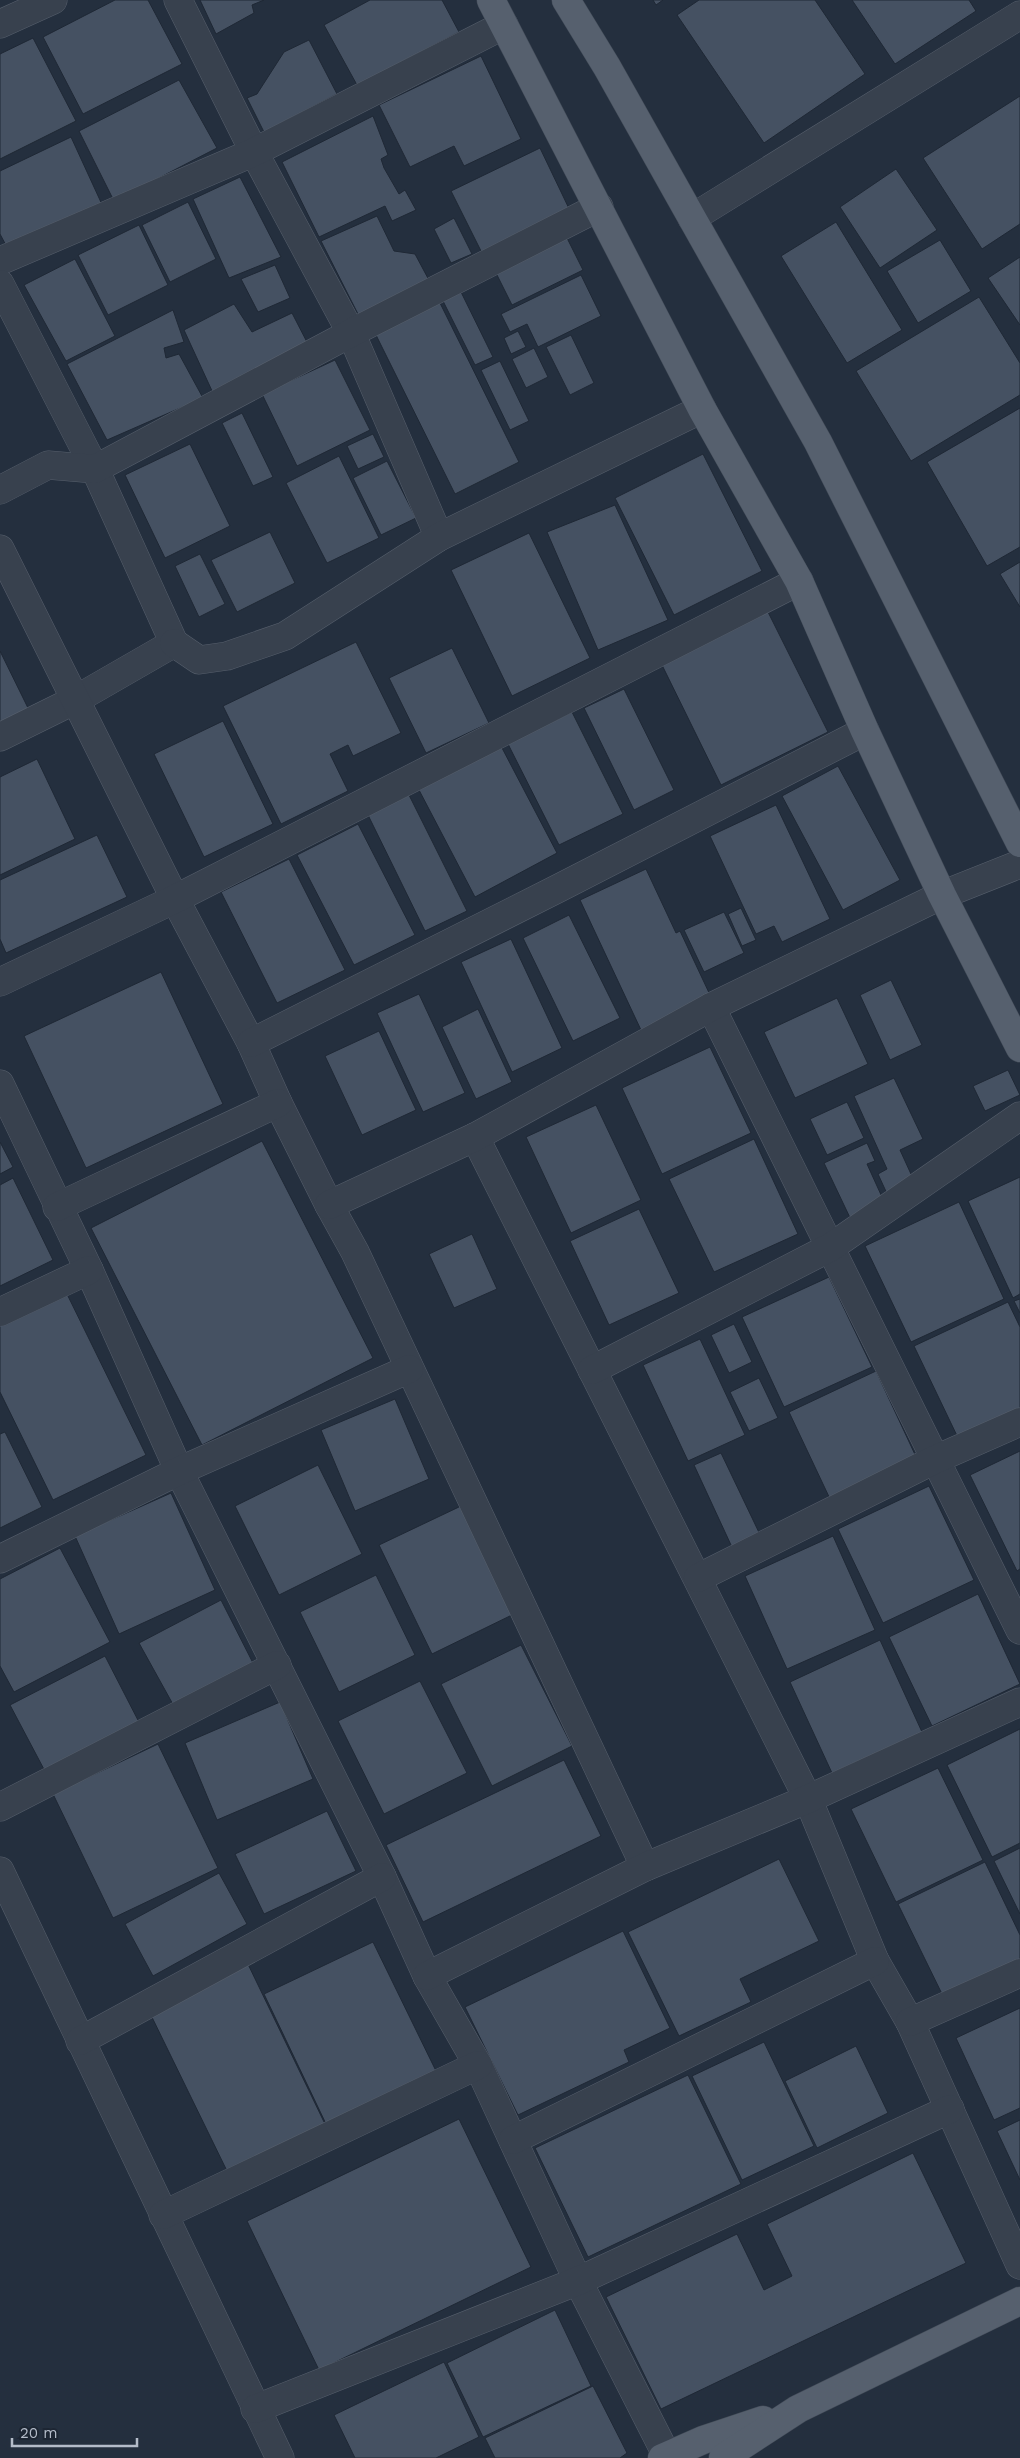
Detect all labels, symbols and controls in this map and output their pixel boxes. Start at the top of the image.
scale bar [12,2416,138,2448]
text: 20 m [20,2424,58,2442]

